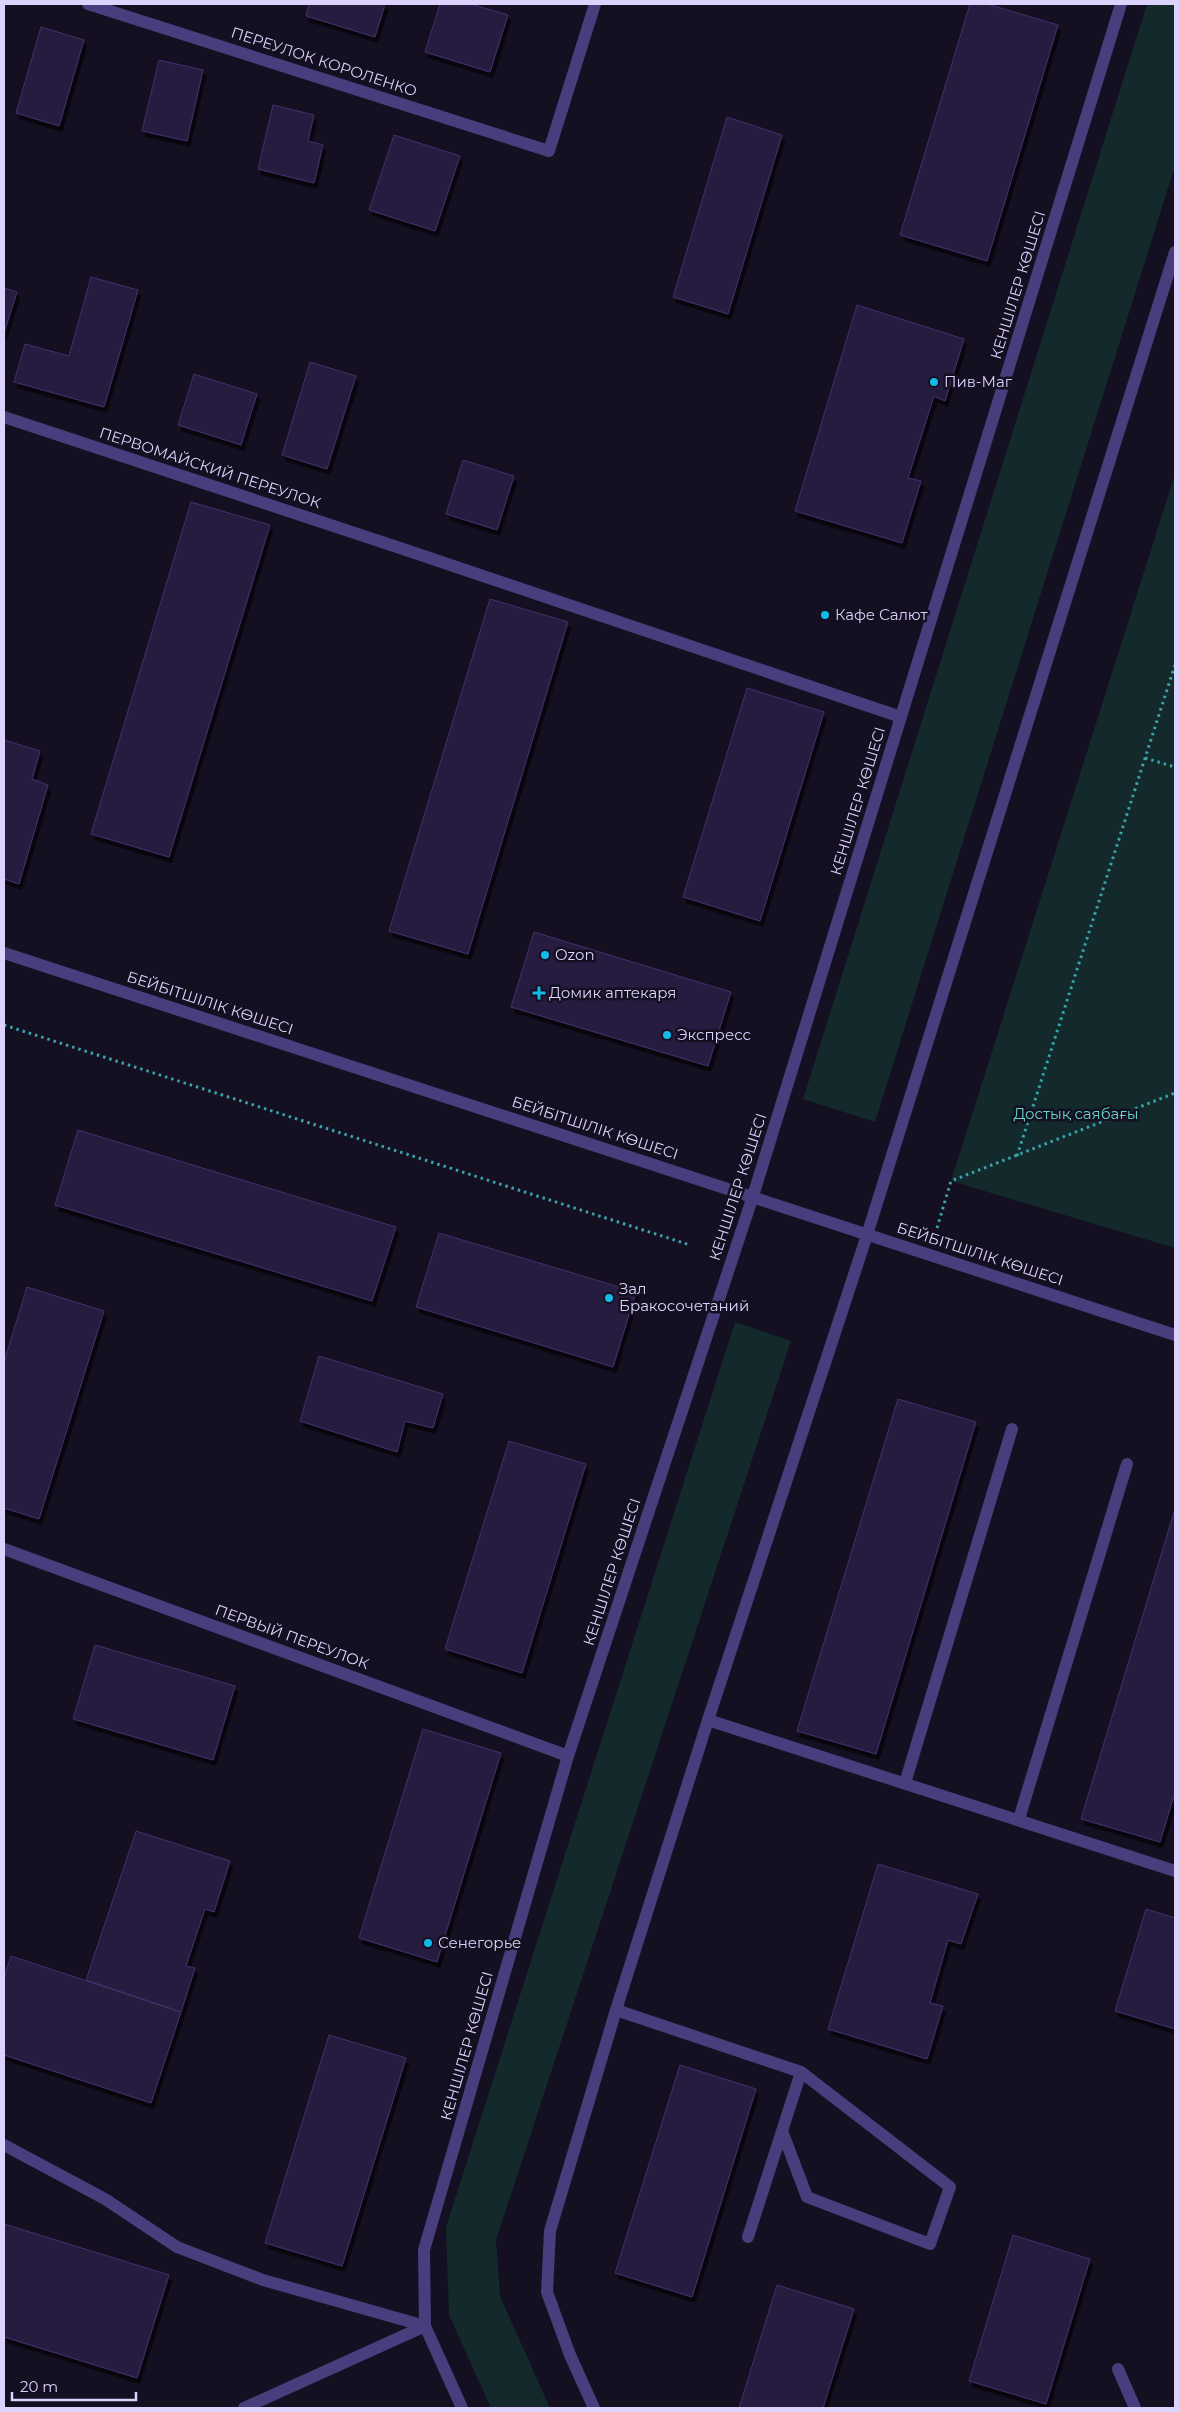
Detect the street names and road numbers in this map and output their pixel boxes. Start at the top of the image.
street label: ПЕРЕУЛОК КОРОЛЕНКО [229,22,419,101]
street label: КЕНШІЛЕР КӨШЕСІ [986,208,1049,361]
street label: ПЕРВОМАЙСКИЙ ПЕРЕУЛОК [97,423,324,513]
street label: КЕНШІЛЕР КӨШЕСІ [826,724,889,877]
street label: БЕЙБІТШІЛІК КӨШЕСІ [125,967,296,1038]
street label: БЕЙБІТШІЛІК КӨШЕСІ [510,1092,681,1163]
street label: КЕНШІЛЕР КӨШЕСІ [705,1111,770,1263]
street label: БЕЙБІТШІЛІК КӨШЕСІ [895,1218,1066,1289]
street label: КЕНШІЛЕР КӨШЕСІ [579,1496,644,1648]
street label: ПЕРВЫЙ ПЕРЕУЛОК [213,1600,372,1673]
street label: КЕНШІЛЕР КӨШЕСІ [436,1969,497,2123]

